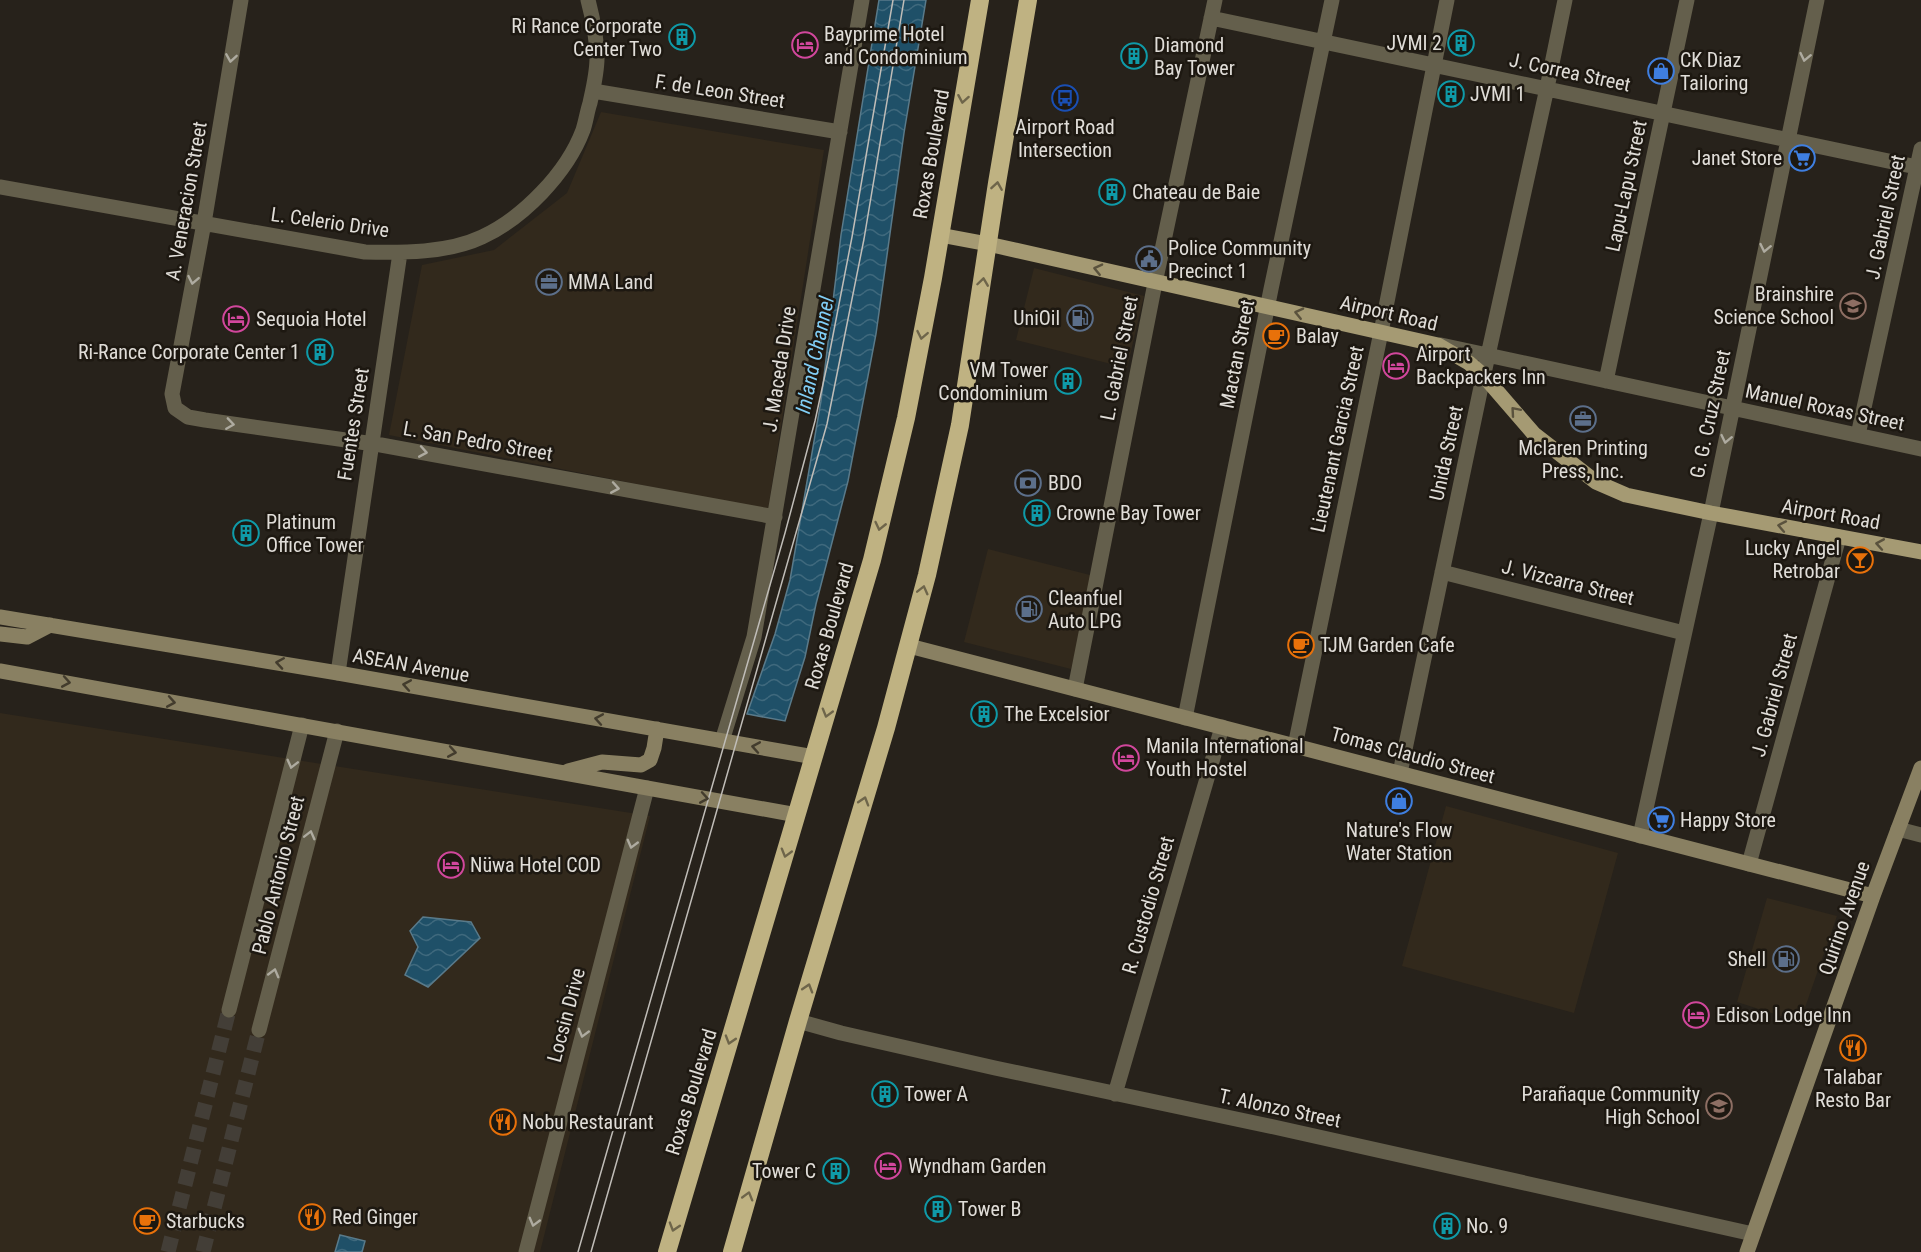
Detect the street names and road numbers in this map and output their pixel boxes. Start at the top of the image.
street label: J. Correa Street [1507,47,1633,97]
street label: F. de Leon Street [653,69,787,113]
street label: Roxas Boulevard [908,88,954,220]
street label: Lapu-Lapu Street [1600,118,1652,254]
street label: A. Veneracion Street [160,120,212,282]
street label: J. Gabriel Street [1860,152,1910,282]
street label: L. Celerio Drive [269,202,391,242]
street label: Airport Road [1338,290,1440,336]
street label: L. Gabriel Street [1095,293,1143,423]
street label: Mactan Street [1215,297,1259,411]
street label: J. Maceda Drive [757,304,801,434]
street label: Lieutenant Garcia Street [1306,343,1369,534]
street label: G. G. Cruz Street [1685,348,1735,480]
street label: Fuentes Street [332,366,374,482]
street label: Manuel Roxas Street [1743,378,1907,436]
street label: Unida Street [1424,403,1468,503]
street label: L. San Pedro Street [401,416,555,466]
street label: Airport Road [1780,494,1882,534]
street label: J. Vizcarra Street [1499,554,1637,610]
street label: Roxas Boulevard [799,560,859,692]
street label: J. Gabriel Street [1746,631,1802,759]
street label: ASEAN Avenue [351,643,471,687]
street label: Tomas Claudio Street [1328,722,1498,788]
street label: Pablo Antonio Street [247,793,309,957]
street label: R. Custodio Street [1117,833,1179,977]
street label: Quirino Avenue [1813,858,1875,978]
street label: Locsin Drive [542,965,590,1065]
street label: Roxas Boulevard [660,1026,722,1158]
street label: T. Alonzo Street [1217,1083,1343,1133]

